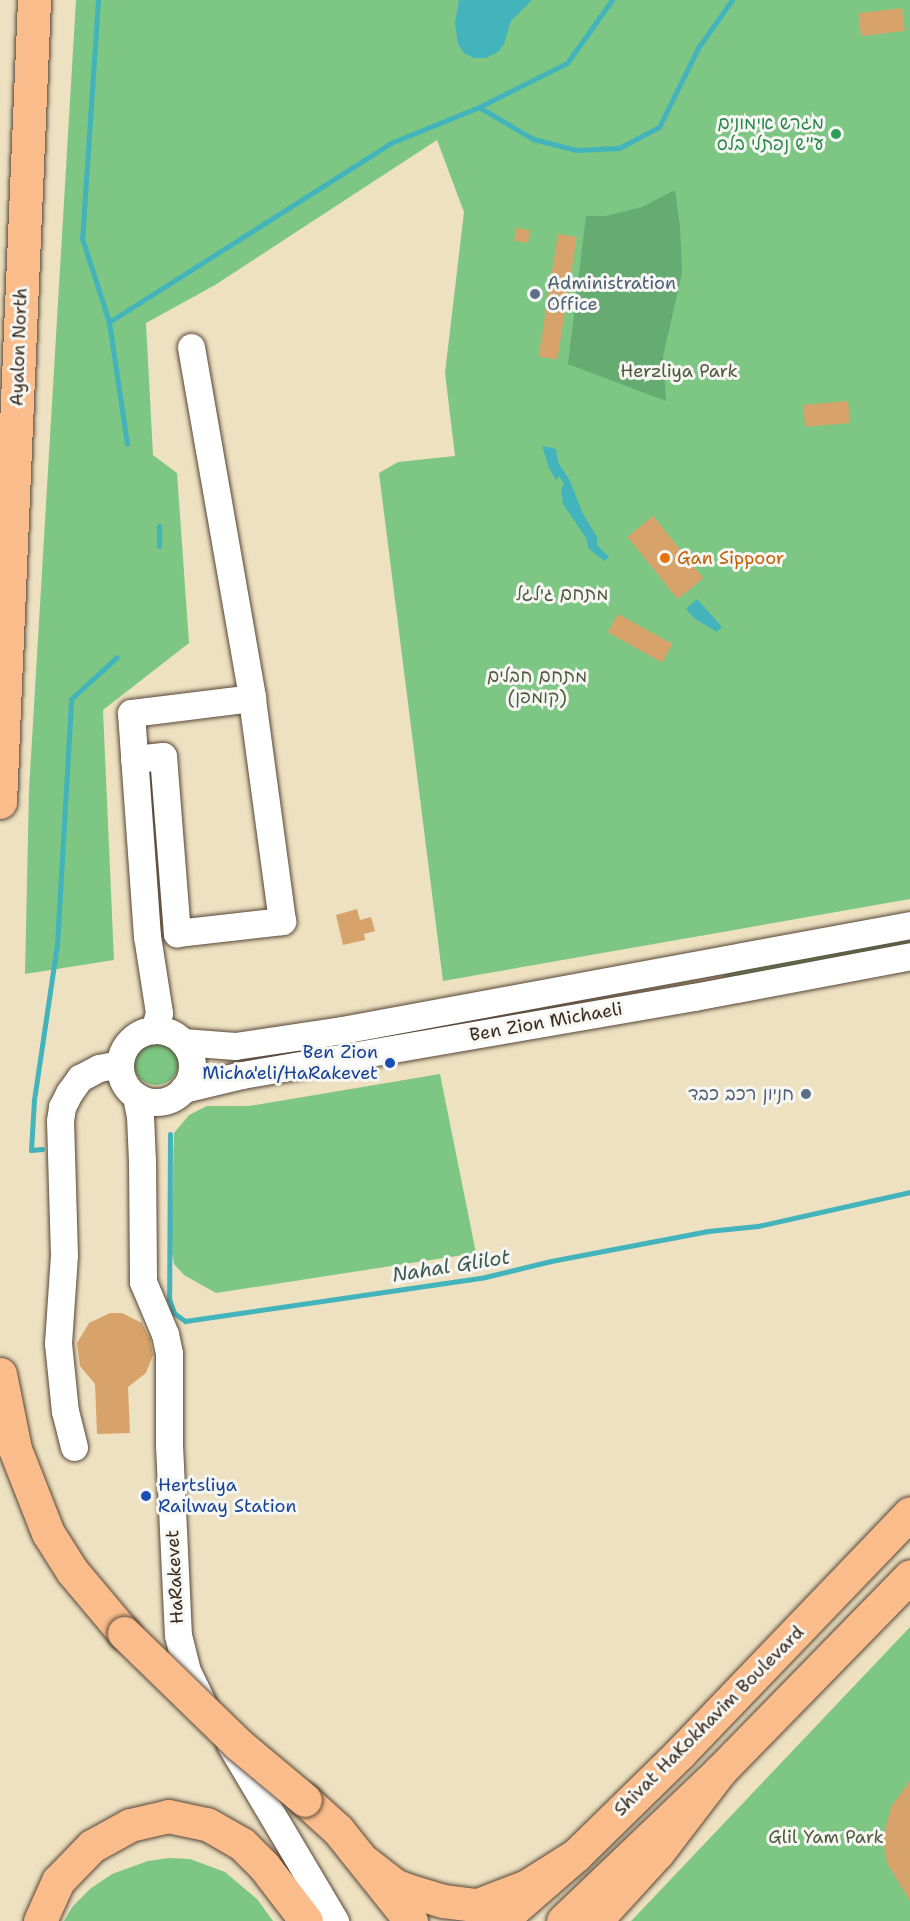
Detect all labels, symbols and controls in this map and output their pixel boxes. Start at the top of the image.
place label: מגרש אימונים ע"ש נפתלי בלס [717,113,824,156]
marker: מגרש אימונים ע"ש נפתלי בלס [829,127,843,141]
place label: Administration Office [547,273,676,316]
street label: Ayalon North [6,287,32,407]
marker: Administration Office [528,287,542,301]
park label: Herzliya Park [620,360,738,382]
place label: Gan Sippoor [677,547,784,569]
marker: Gan Sippoor [658,551,672,565]
park label: מתחם גילגל [516,583,608,605]
park label: מתחם חבלים (קומפן) [487,666,587,708]
street label: Ben Zion Michaeli [468,998,624,1046]
place label: Ben Zion Micha'eli/HaRakevet [202,1042,378,1084]
marker: Ben Zion Micha'eli/HaRakevet [383,1056,397,1070]
place label: חניון רכב כבד [688,1083,794,1105]
marker: חניון רכב כבד [799,1087,813,1101]
water label: Nahal Glilot [390,1245,512,1287]
place label: Hertsliya Railway Station [158,1475,296,1518]
marker: Hertsliya Railway Station [139,1489,153,1503]
street label: HaRakevet [162,1529,188,1625]
street label: Shivat HaKokhavim Boulevard [609,1621,809,1821]
park label: Glil Yam Park [768,1826,884,1848]

